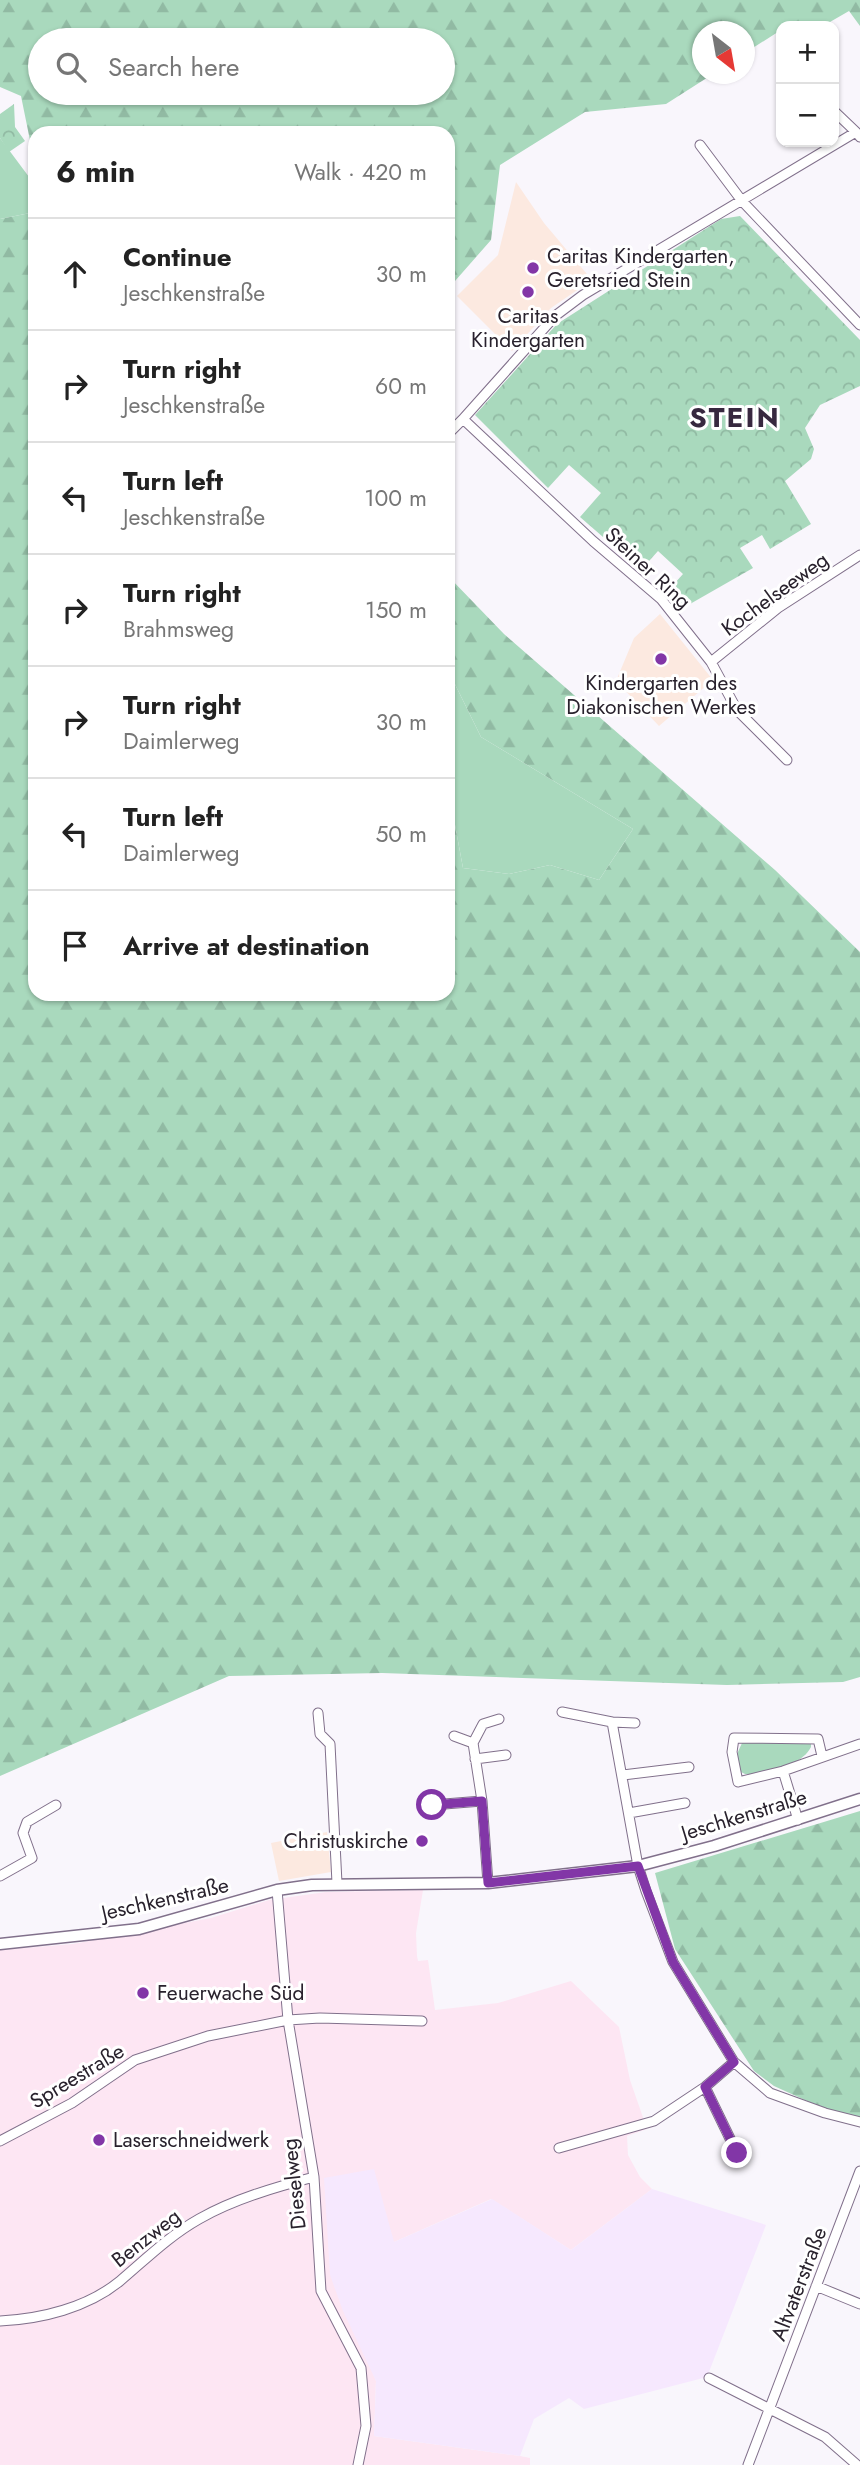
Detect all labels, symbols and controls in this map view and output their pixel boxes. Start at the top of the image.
north arrow [692,21,755,84]
map controls [776,21,839,147]
button: + [776,21,839,84]
search box [28,28,455,105]
icon: search [52,48,90,86]
text: Search here [108,48,240,86]
button: − [776,84,839,147]
text: 6 min [56,150,135,193]
text: Walk · 420 m [294,155,427,189]
text: Continue [123,238,232,276]
place label: Caritas Kindergarten, Geretsried Stein [547,241,735,295]
icon: ahead [56,255,94,293]
text: 30 m [376,257,427,291]
marker: Caritas Kindergarten, Geretsried Stein [525,260,541,276]
text: Jeschkenstraße [123,276,265,310]
marker: Caritas Kindergarten [520,284,536,300]
place label: Caritas Kindergarten [471,301,585,355]
text: Turn right [123,350,241,388]
icon: right [56,367,94,405]
text: 60 m [375,369,427,403]
text: Jeschkenstraße [123,388,265,422]
district label: STEIN [689,397,781,438]
text: Turn left [123,462,223,500]
icon: left [56,479,94,517]
text: 100 m [364,481,427,515]
text: Jeschkenstraße [123,500,265,534]
street label: Steiner Ring [598,520,698,616]
street label: Kochelseeweg [715,545,835,643]
text: Turn right [123,574,241,612]
icon: right [56,591,94,629]
text: 150 m [365,593,427,627]
text: Brahmsweg [123,612,234,646]
marker: Kindergarten des Diakonischen Werkes [653,651,669,667]
place label: Kindergarten des Diakonischen Werkes [566,668,756,722]
text: Turn right [123,686,241,724]
icon: right [56,703,94,741]
text: 30 m [376,705,427,739]
text: Daimlerweg [123,724,240,758]
text: Turn left [123,798,223,836]
icon: left [56,815,94,853]
text: 50 m [375,817,427,851]
text: Daimlerweg [123,836,240,870]
icon: arrive [56,927,94,965]
text: Arrive at destination [123,927,370,965]
street label: Jeschkenstraße [675,1782,811,1849]
route start [416,1789,447,1820]
place label: Christuskirche [283,1826,408,1856]
marker: Christuskirche [414,1833,430,1849]
street label: Jeschkenstraße [96,1870,232,1929]
place label: Feuerwache Süd [157,1978,304,2008]
marker: Feuerwache Süd [135,1985,151,2001]
street label: Spreestraße [24,2036,130,2116]
place label: Laserschneidwerk [113,2125,270,2155]
marker: Laserschneidwerk [91,2132,107,2148]
street label: Dieselweg [274,2137,314,2231]
route end [721,2137,752,2168]
street label: Benzweg [105,2201,187,2275]
street label: Altvaterstraße [764,2223,835,2345]

